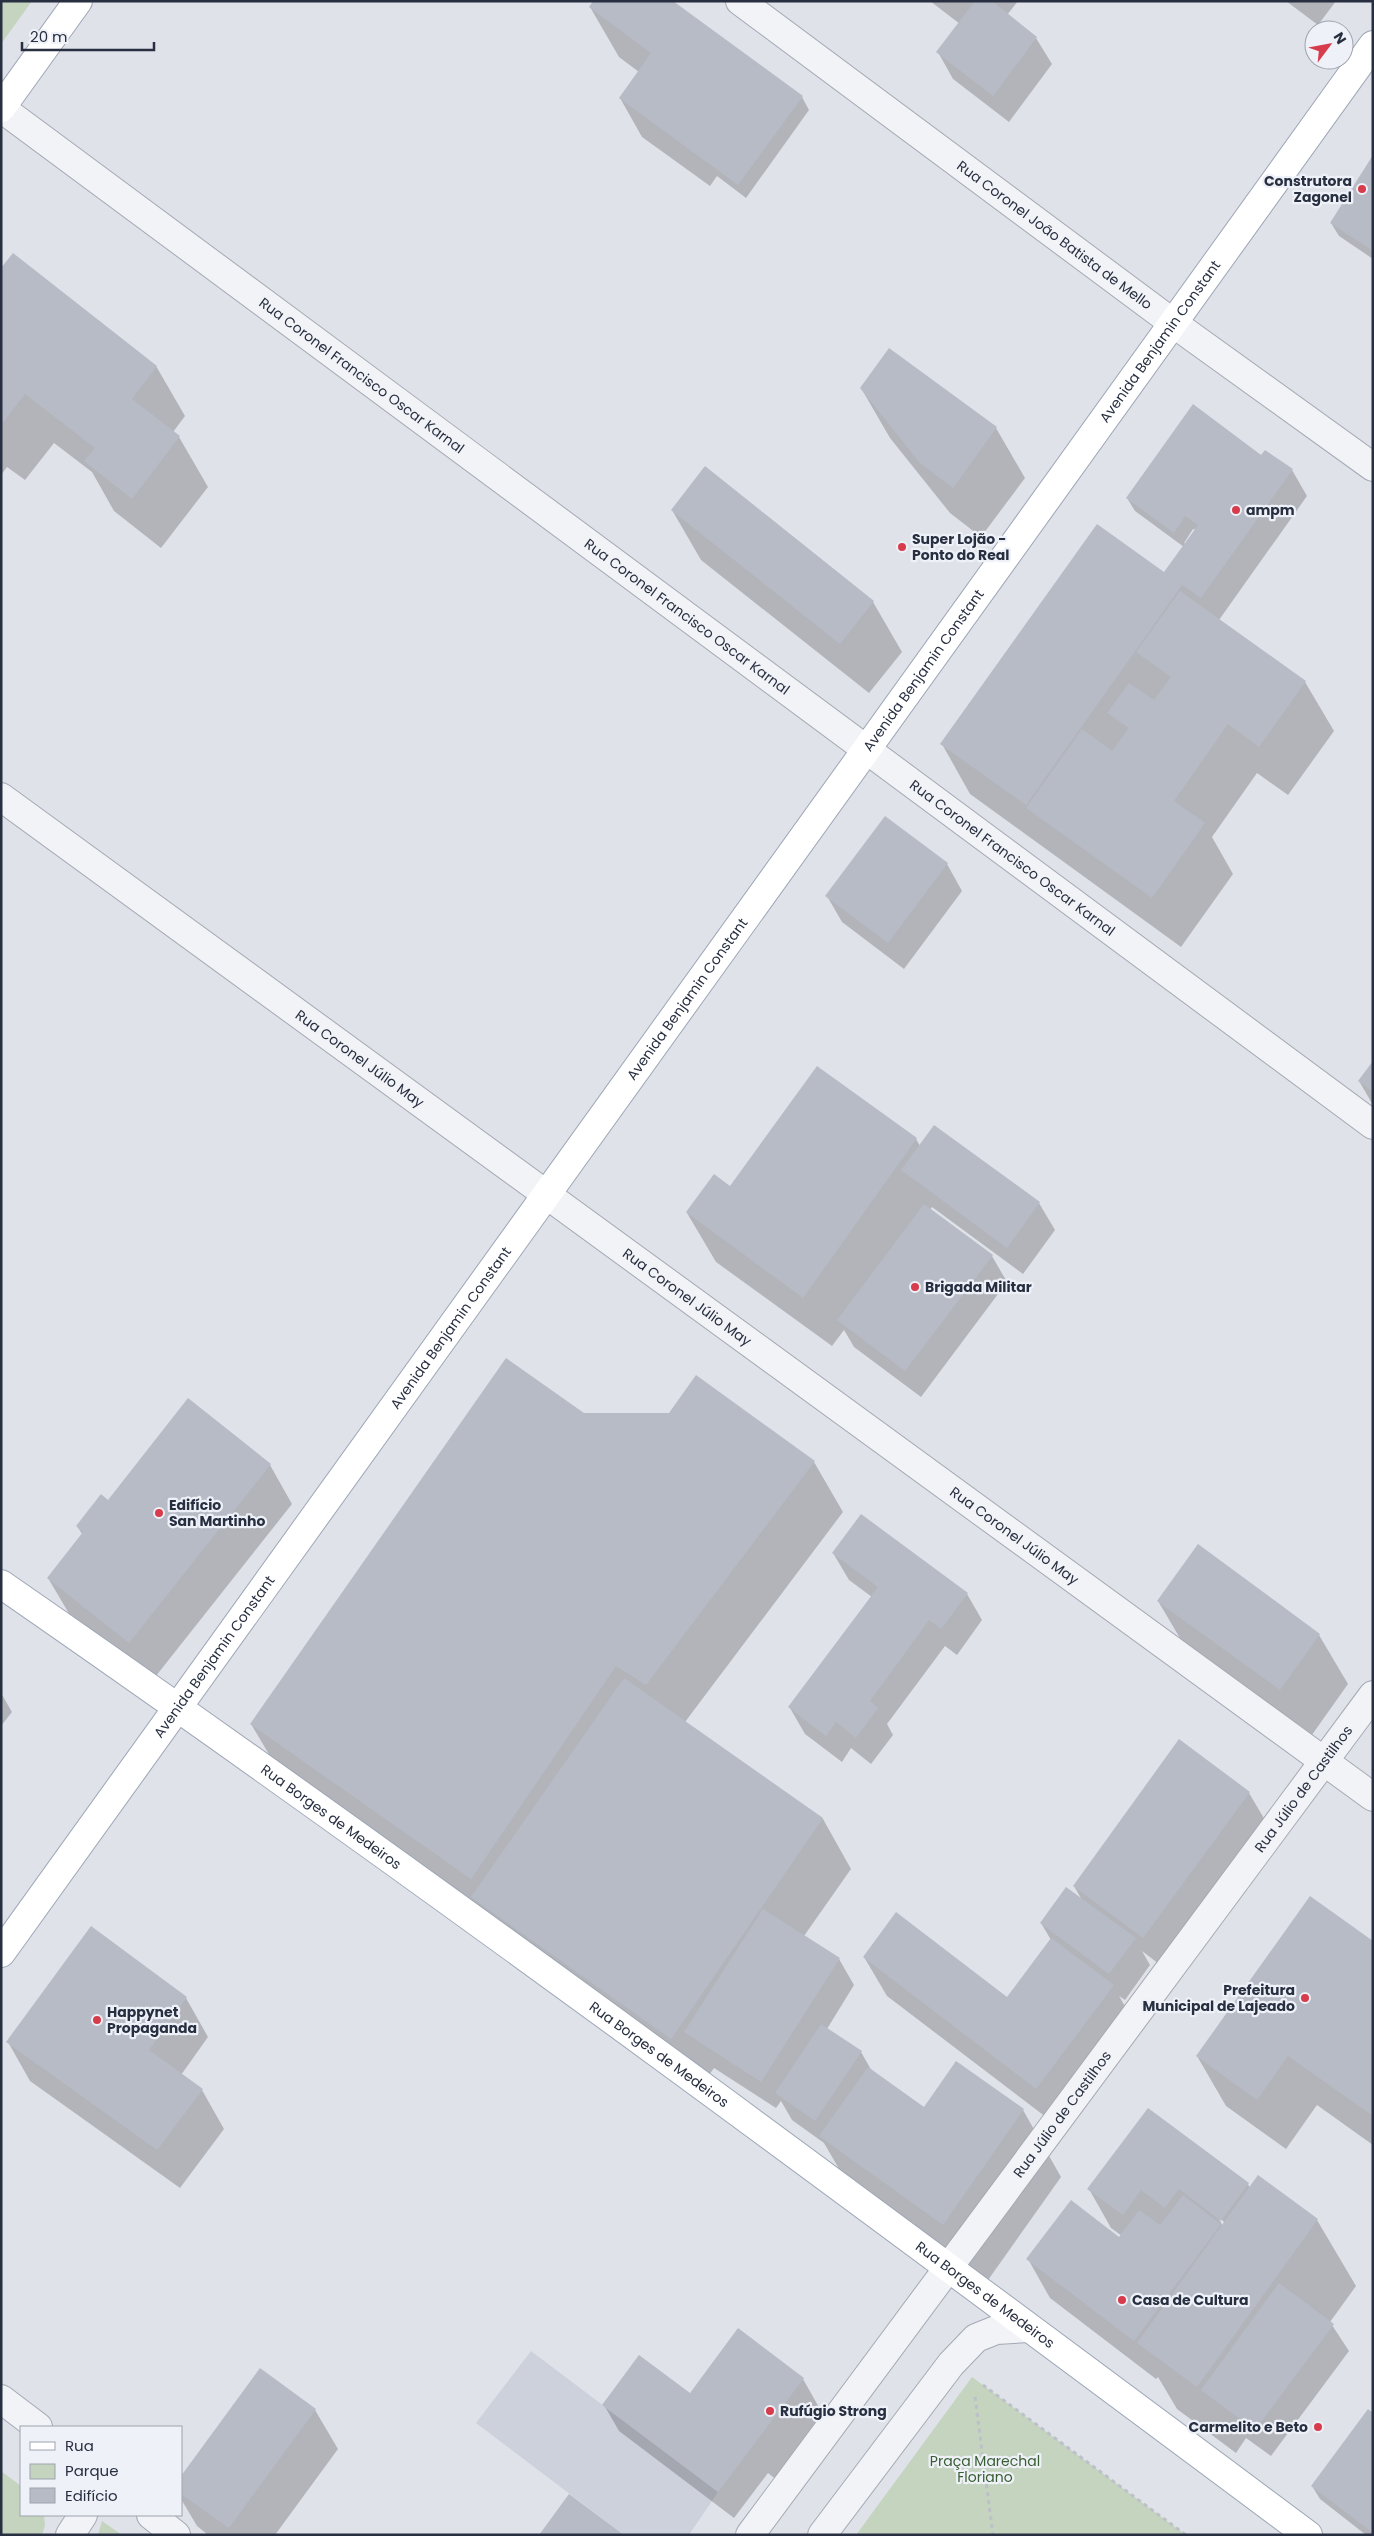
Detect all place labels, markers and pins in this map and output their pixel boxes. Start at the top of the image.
place label: Construtora Zagonel [1264,171,1352,207]
marker: Construtora Zagonel [1356,183,1368,195]
place label: ampm [1246,500,1295,520]
marker: ampm [1230,504,1242,516]
place label: Super Lojão - Ponto do Real [912,529,1009,565]
marker: Super Lojão - Ponto do Real [896,541,908,553]
place label: Brigada Militar [925,1277,1032,1297]
marker: Brigada Militar [909,1281,921,1293]
place label: Edifício San Martinho [169,1495,266,1531]
marker: Edifício San Martinho [153,1507,165,1519]
place label: Prefeitura Municipal de Lajeado [1142,1980,1295,2016]
marker: Prefeitura Municipal de Lajeado [1299,1992,1311,2004]
place label: Happynet Propaganda [107,2002,197,2038]
marker: Happynet Propaganda [91,2014,103,2026]
place label: Casa de Cultura [1132,2290,1248,2310]
marker: Casa de Cultura [1116,2294,1128,2306]
place label: Rufúgio Strong [780,2401,887,2421]
marker: Rufúgio Strong [764,2405,776,2417]
place label: Carmelito e Beto [1189,2417,1308,2437]
marker: Carmelito e Beto [1312,2421,1324,2433]

